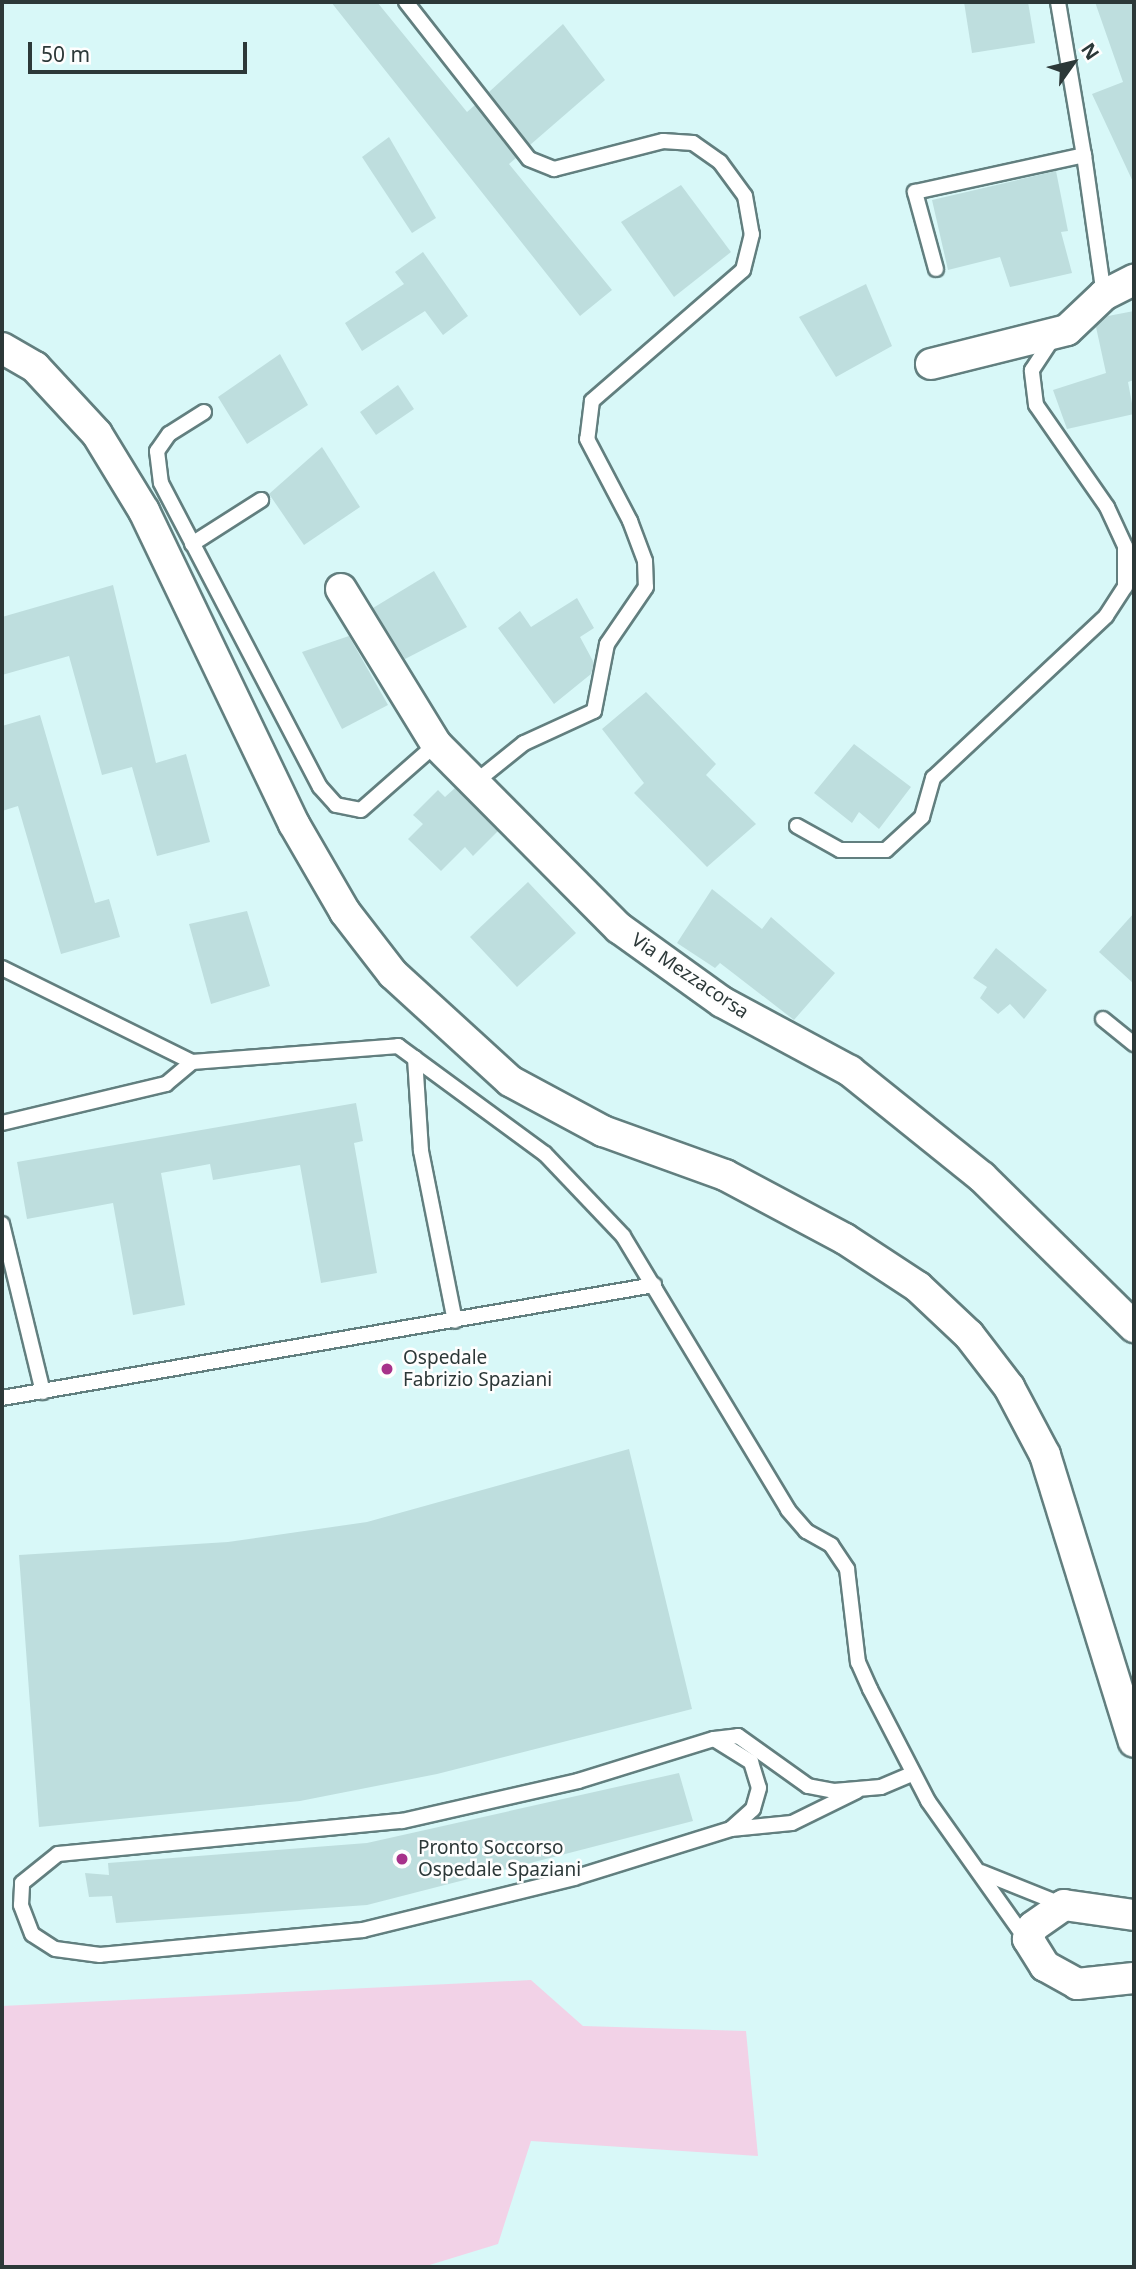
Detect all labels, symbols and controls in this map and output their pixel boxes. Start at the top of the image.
scale bar [32,28,250,72]
north arrow [1038,28,1108,98]
text: N [1075,38,1106,65]
text: 50 m [41,40,90,68]
street label: Via Mezzacorsa [627,928,753,1024]
place label: Ospedale Fabrizio Spaziani [403,1347,552,1391]
marker: Ospedale Fabrizio Spaziani [377,1359,397,1379]
place label: Pronto Soccorso Ospedale Spaziani [418,1837,581,1881]
marker: Pronto Soccorso Ospedale Spaziani [392,1849,412,1869]

